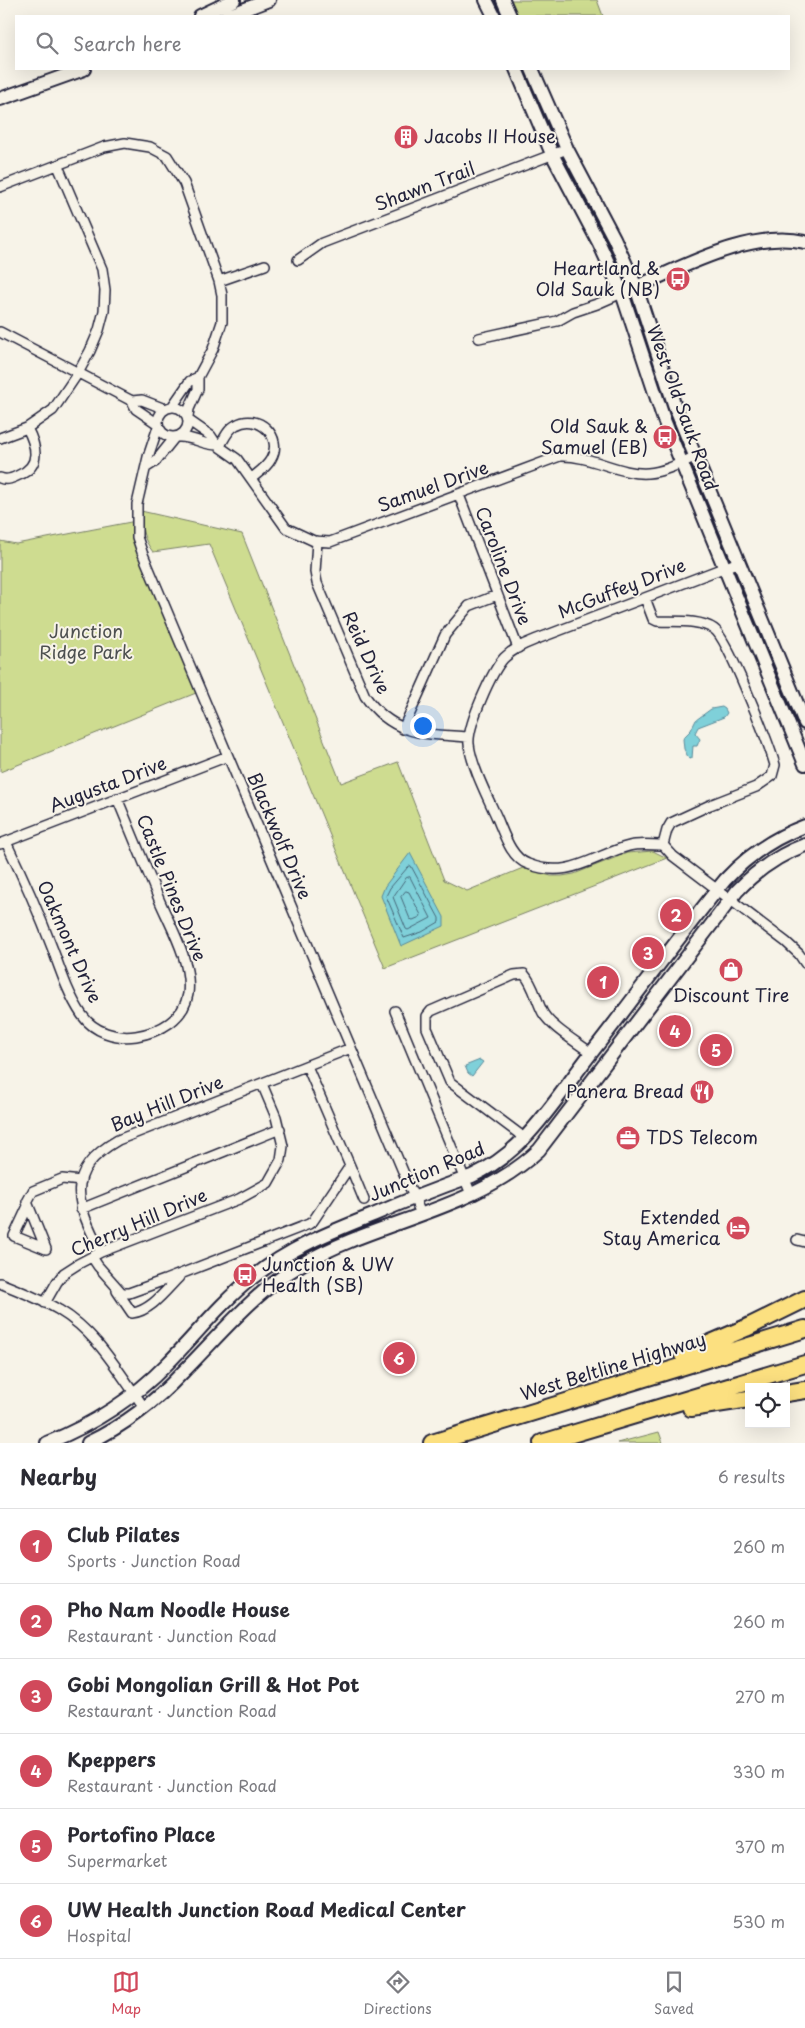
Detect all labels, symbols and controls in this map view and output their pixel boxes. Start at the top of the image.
search box [15,15,790,70]
icon: search [33,29,61,57]
text: Search here [73,29,182,57]
place label: Jacobs II House [424,122,556,149]
building icon: Jacobs II House [393,124,419,150]
street label: Shawn Trail [370,154,479,217]
place label: Heartland & Old Sauk (NB) [535,254,660,302]
bus stop icon: Heartland & Old Sauk (NB) [665,266,691,292]
street label: West Old Sauk Road [641,321,726,494]
place label: Old Sauk & Samuel (EB) [541,412,648,460]
bus stop icon: Old Sauk & Samuel (EB) [652,424,678,450]
street label: Samuel Drive [373,453,492,518]
street label: Caroline Drive [469,502,539,629]
street label: McGuffey Drive [554,551,689,624]
street label: Reid Drive [336,607,398,698]
park label: Junction Ridge Park [39,617,133,665]
your location [410,713,436,739]
street label: Augusta Drive [45,749,170,818]
street label: Blackwolf Drive [241,768,319,903]
street label: Castle Pines Drive [131,810,214,965]
street label: Oakmont Drive [31,876,109,1007]
pin: 2 [660,896,692,934]
pin: 3 [632,934,664,972]
shop icon: Discount Tire [718,957,744,983]
pin: 1 [587,963,619,1001]
place label: Discount Tire [673,981,789,1008]
pin: 4 [659,1012,691,1050]
pin: 5 [700,1031,732,1069]
street label: Bay Hill Drive [106,1068,227,1137]
place label: Panera Bread [566,1077,684,1104]
restaurant icon: Panera Bread [689,1079,715,1105]
place label: TDS Telecom [646,1123,758,1150]
office icon: TDS Telecom [615,1125,641,1151]
street label: Junction Road [364,1134,489,1207]
street label: Cherry Hill Drive [66,1181,211,1263]
place label: Extended Stay America [602,1203,721,1251]
hotel icon: Extended Stay America [725,1215,751,1241]
place label: Junction & UW Health (SB) [262,1250,394,1298]
bus stop icon: Junction & UW Health (SB) [232,1262,258,1288]
street label: West Beltline Highway [517,1324,709,1407]
pin: 6 [383,1339,415,1377]
map controls [745,1383,790,1428]
button: locate [745,1383,790,1428]
text: Nearby [20,1460,97,1492]
text: 6 results [718,1464,785,1488]
text: Club Pilates [67,1520,180,1548]
text: 1 [32,1534,40,1558]
text: 260 m [733,1534,785,1558]
text: Sports · Junction Road [67,1548,241,1572]
text: Pho Nam Noodle House [67,1595,290,1623]
text: 2 [30,1609,42,1633]
text: 260 m [733,1609,785,1633]
text: Restaurant · Junction Road [67,1623,277,1647]
text: Gobi Mongolian Grill & Hot Pot [67,1670,359,1698]
text: 3 [31,1684,41,1708]
text: 270 m [735,1684,785,1708]
text: Restaurant · Junction Road [67,1698,277,1722]
text: Kpeppers [67,1745,156,1773]
text: 4 [31,1759,41,1783]
text: 330 m [732,1759,785,1783]
text: Restaurant · Junction Road [67,1773,277,1797]
text: Portofino Place [67,1820,215,1848]
text: 5 [31,1834,41,1858]
text: 370 m [735,1834,785,1858]
text: Supermarket [67,1848,167,1872]
text: UW Health Junction Road Medical Center [67,1895,466,1923]
text: 6 [30,1909,42,1933]
text: 530 m [732,1909,785,1933]
text: Hospital [67,1923,131,1947]
tab: Map [111,1968,141,2019]
tab: Directions [364,1968,432,2019]
tab: Saved [654,1968,694,2019]

